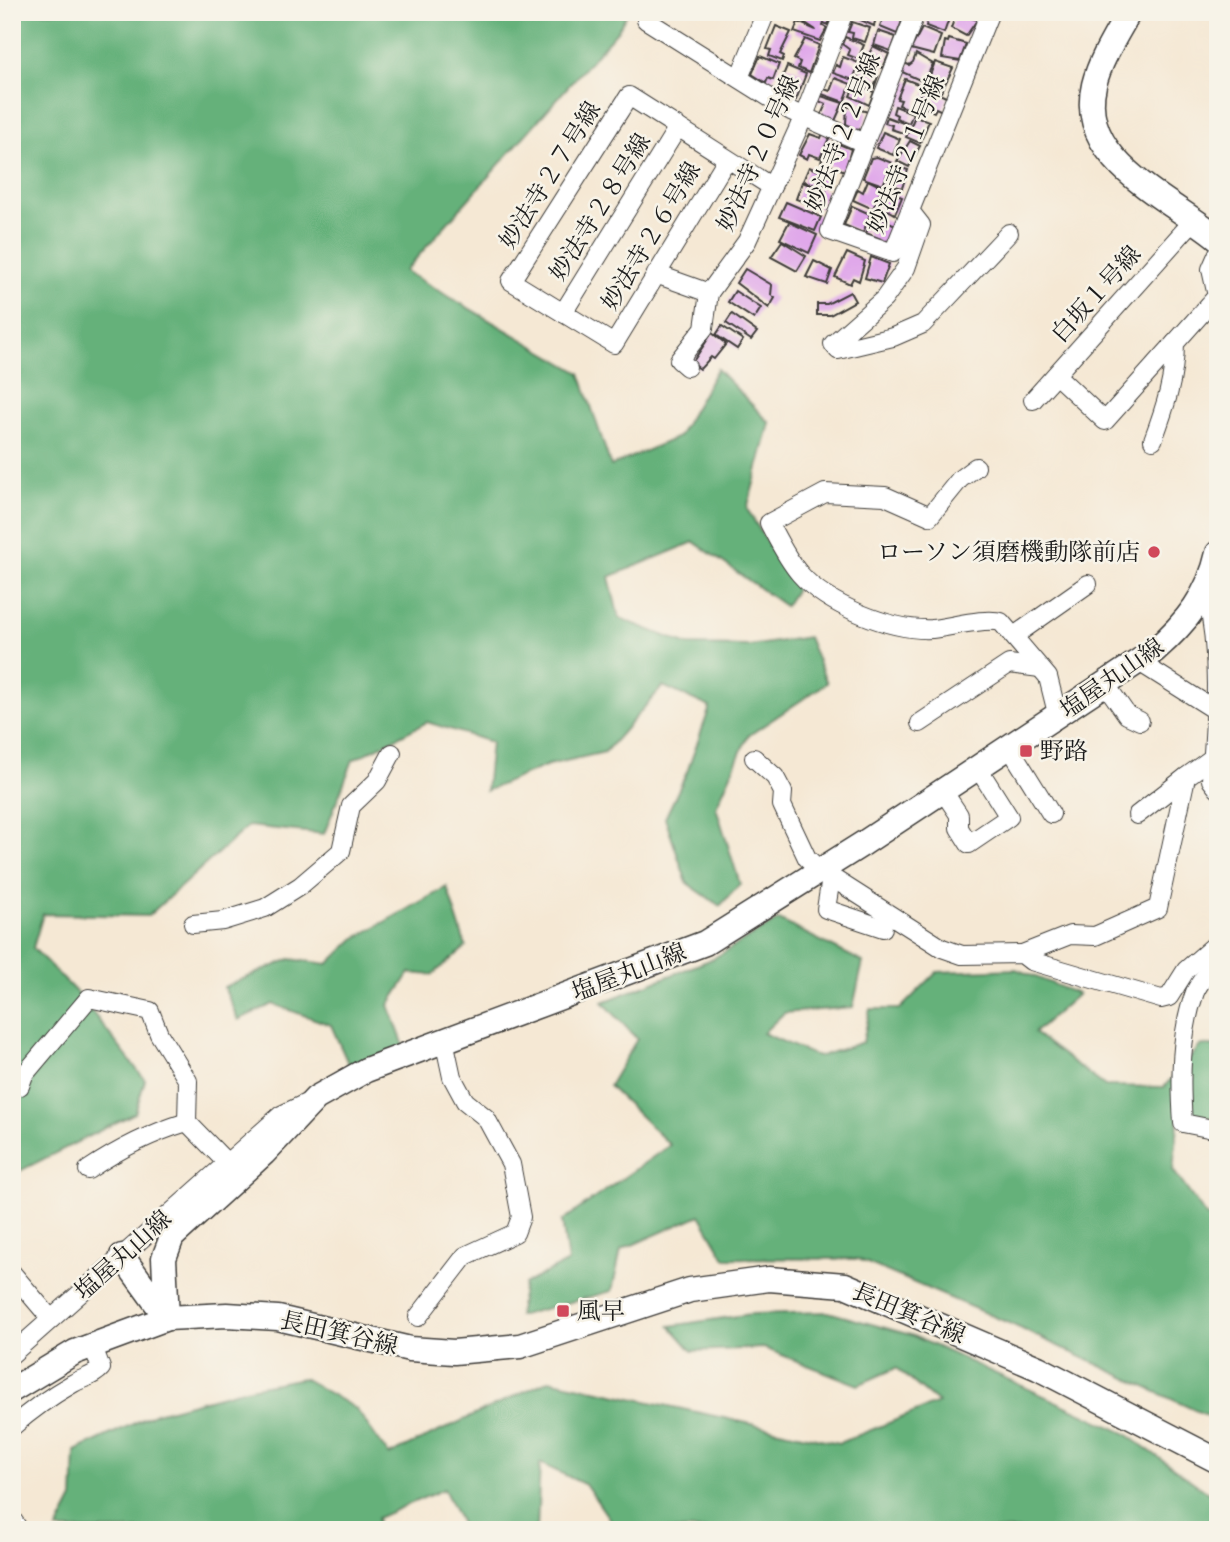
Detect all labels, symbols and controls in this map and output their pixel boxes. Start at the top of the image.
street label: 妙法寺２２号線 [800,49,886,215]
street label: 妙法寺２０号線 [711,71,805,235]
street label: 妙法寺２１号線 [862,71,950,237]
street label: 妙法寺２７号線 [494,96,606,254]
street label: 妙法寺２８号線 [544,128,656,286]
street label: 妙法寺２６号線 [596,157,706,315]
street label: 白坂１号線 [1045,240,1147,348]
place label: ローソン須磨機動隊前店 [877,538,1140,566]
marker: ローソン須磨機動隊前店 [1146,544,1162,560]
street label: 塩屋丸山線 [1055,632,1169,724]
place label: 野路 [1040,737,1088,765]
marker: 野路 [1018,743,1034,759]
street label: 塩屋丸山線 [568,937,690,1007]
street label: 塩屋丸山線 [69,1204,177,1306]
street label: 長田箕谷線 [848,1277,970,1349]
place label: 風早 [577,1297,625,1325]
marker: 風早 [555,1303,571,1319]
street label: 長田箕谷線 [277,1306,401,1360]

